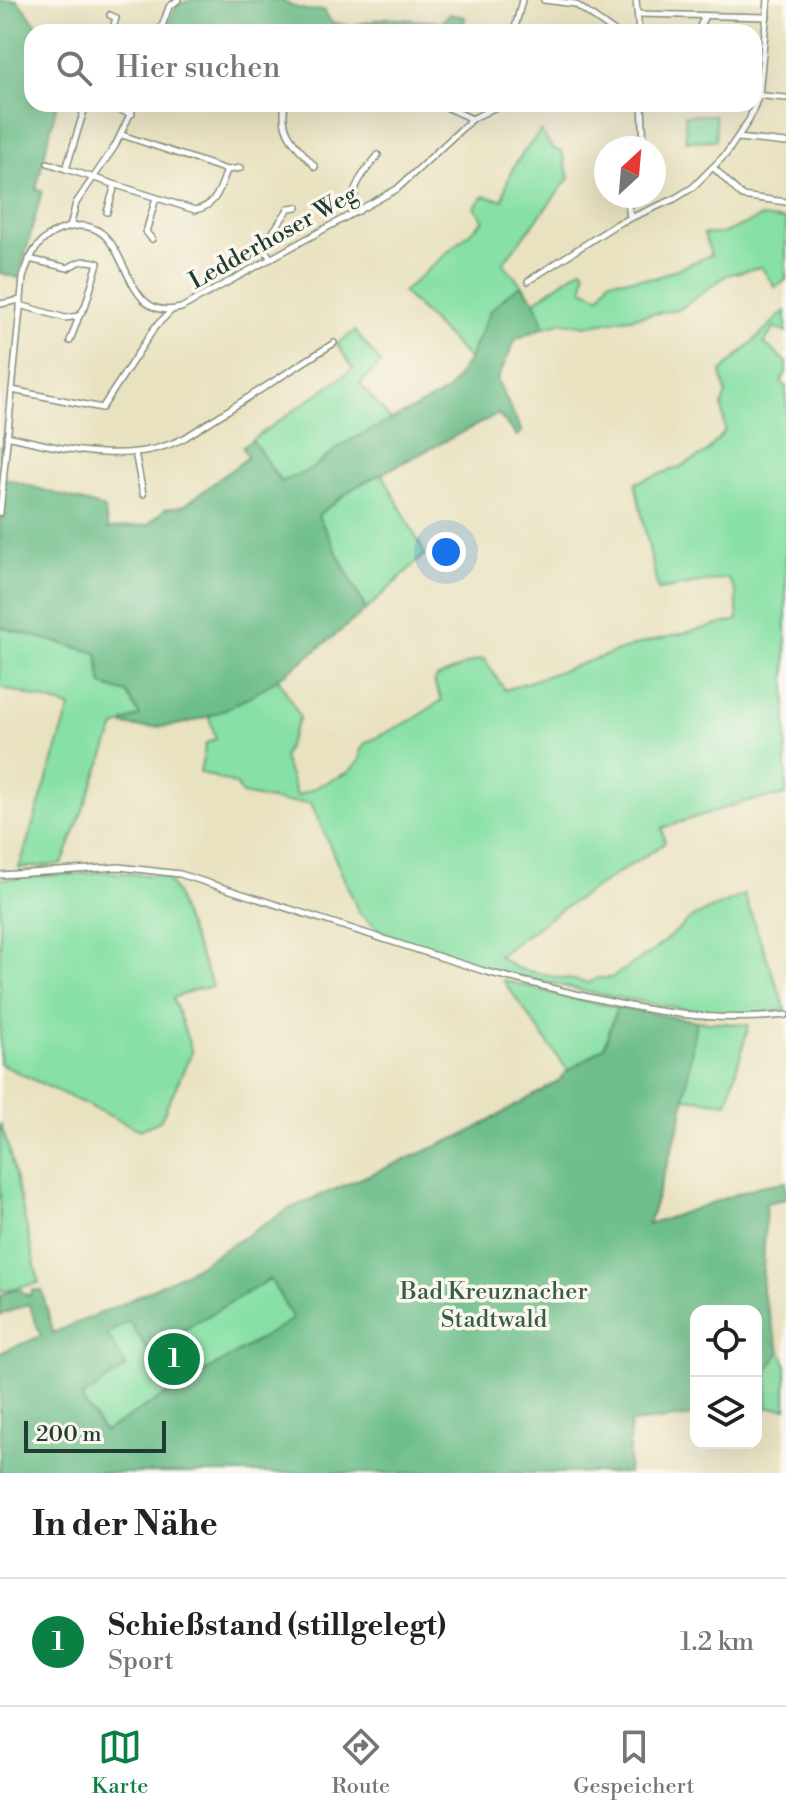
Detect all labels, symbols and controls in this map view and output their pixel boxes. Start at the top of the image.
search box [24,24,762,112]
icon: search [52,46,96,90]
text: Hier suchen [116,49,280,87]
north arrow [594,136,666,208]
street label: Ledderhoser Weg [184,179,363,297]
your location [426,532,466,572]
park label: Bad Kreuznacher Stadtwald [399,1277,588,1335]
map controls [690,1305,762,1449]
button: locate [690,1305,762,1377]
pin: 1 [148,1329,200,1389]
button: layers [690,1377,762,1449]
scale bar [24,1417,166,1453]
text: 200 m [36,1421,102,1448]
text: In der Nähe [32,1504,218,1546]
text: Schießstand (stillgelegt) [108,1607,446,1645]
text: 1 [52,1626,64,1658]
text: 1.2 km [680,1626,754,1658]
text: Sport [108,1645,174,1677]
tab: Karte [92,1725,148,1800]
tab: Route [332,1725,390,1800]
tab: Gespeichert [573,1725,694,1800]

